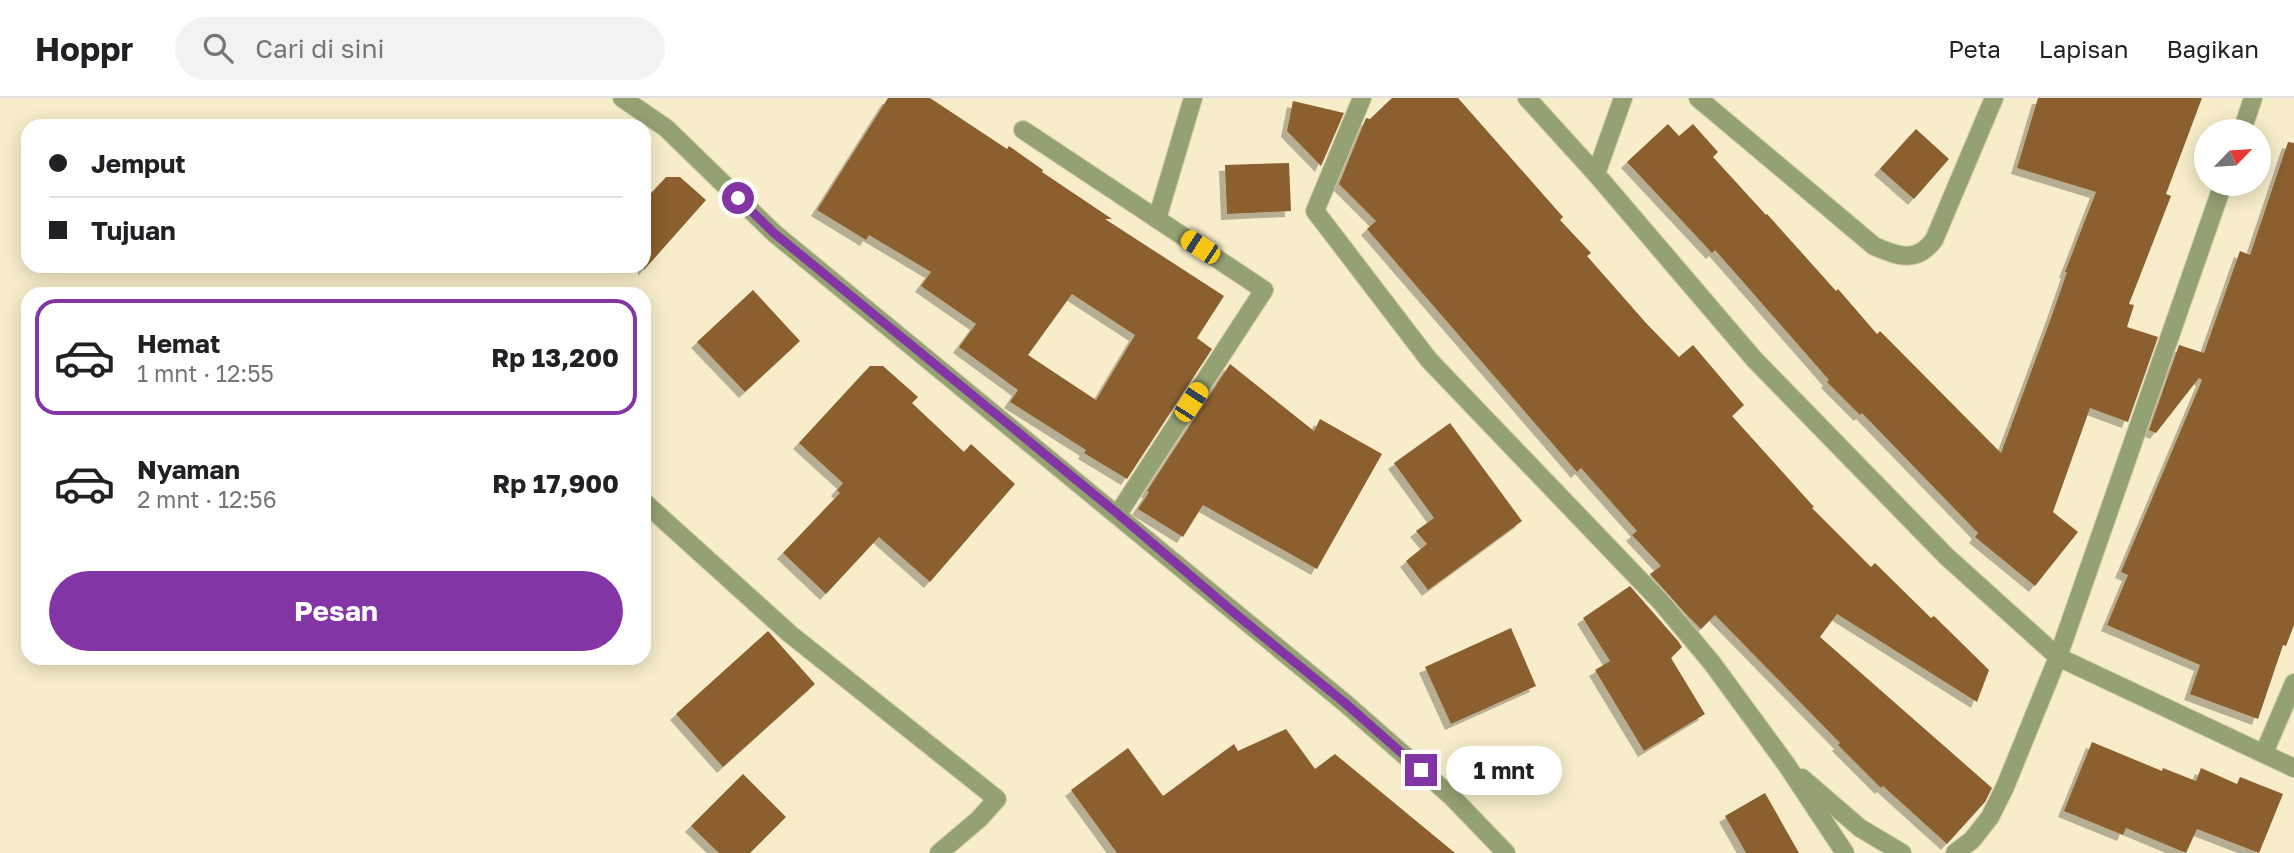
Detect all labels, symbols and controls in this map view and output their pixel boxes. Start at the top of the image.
search box [175,17,665,80]
text: Hoppr [35,29,133,68]
icon: search [199,29,237,67]
text: Cari di sini [255,33,385,64]
text: Peta [1948,34,2001,63]
text: Lapisan [2039,34,2129,63]
text: Bagikan [2167,34,2259,63]
north arrow [2194,119,2272,196]
map controls [2194,119,2271,196]
text: Jemput [91,148,186,179]
route start [722,182,754,214]
text: Tujuan [91,215,176,246]
car [1177,227,1224,267]
icon: car [53,326,116,389]
text: Hemat [137,328,220,359]
text: Rp 13,200 [491,342,619,373]
text: 1 mnt · 12:55 [137,359,274,387]
car [1171,379,1212,425]
icon: car [53,452,116,515]
text: Nyaman [137,454,240,485]
text: Rp 17,900 [492,468,619,499]
text: 2 mnt · 12:56 [137,485,277,513]
button: Pesan [49,571,623,651]
callout: 1 mnt [1446,746,1561,794]
route end [1405,754,1437,786]
text: 1 mnt [1474,756,1534,784]

